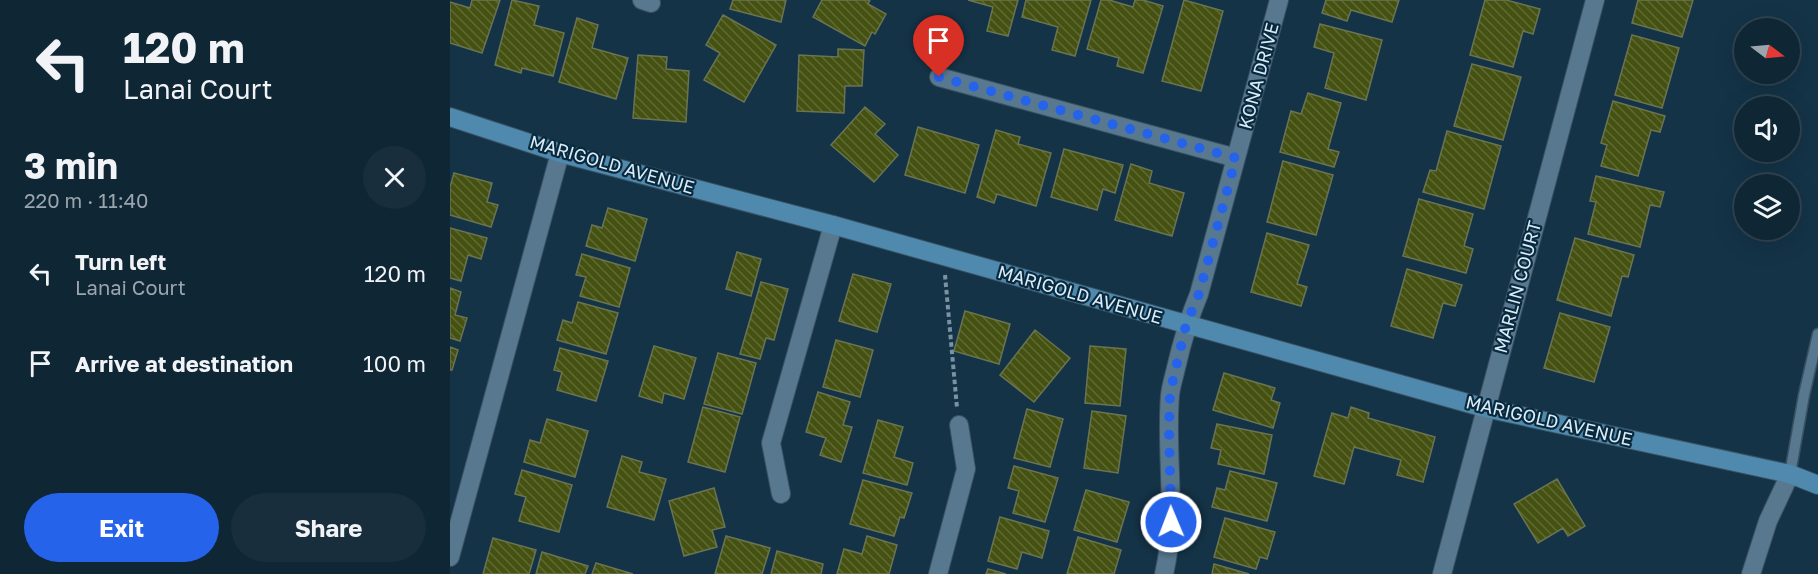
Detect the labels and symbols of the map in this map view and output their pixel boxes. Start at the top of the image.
pin [913,15,964,77]
north arrow [1734,18,1800,84]
street label: KONA DRIVE [1233,20,1283,131]
street label: MARIGOLD AVENUE [527,130,697,198]
street label: MARLIN COURT [1489,218,1545,355]
street label: MARIGOLD AVENUE [995,260,1165,328]
street label: MARIGOLD AVENUE [1464,390,1635,450]
position arrow [1139,490,1203,554]

